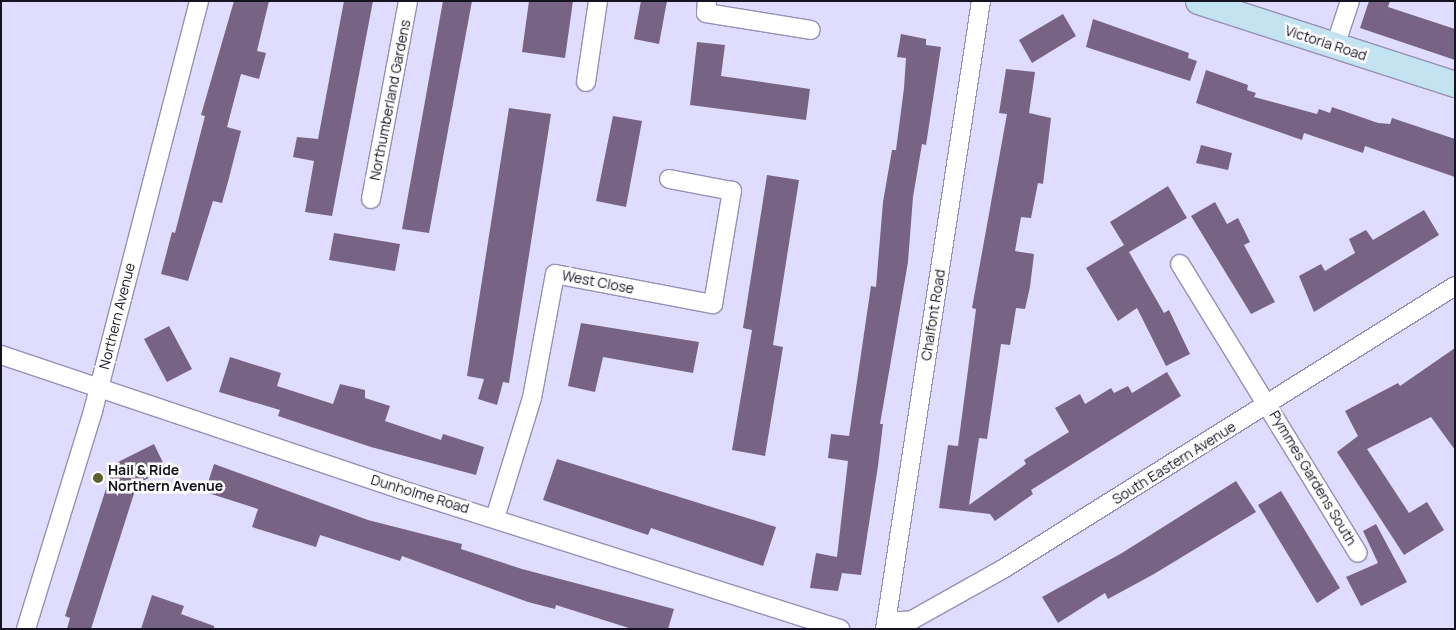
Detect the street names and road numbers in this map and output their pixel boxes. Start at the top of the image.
street label: Northumberland Gardens [366,18,414,182]
street label: Victoria Road [1283,22,1369,64]
street label: Northern Avenue [96,261,138,371]
street label: West Close [560,267,636,297]
street label: Chalfont Road [917,268,949,362]
street label: Pymmes Gardens South [1266,408,1360,548]
street label: South Eastern Avenue [1109,418,1239,508]
street label: Dunholme Road [369,471,471,517]

